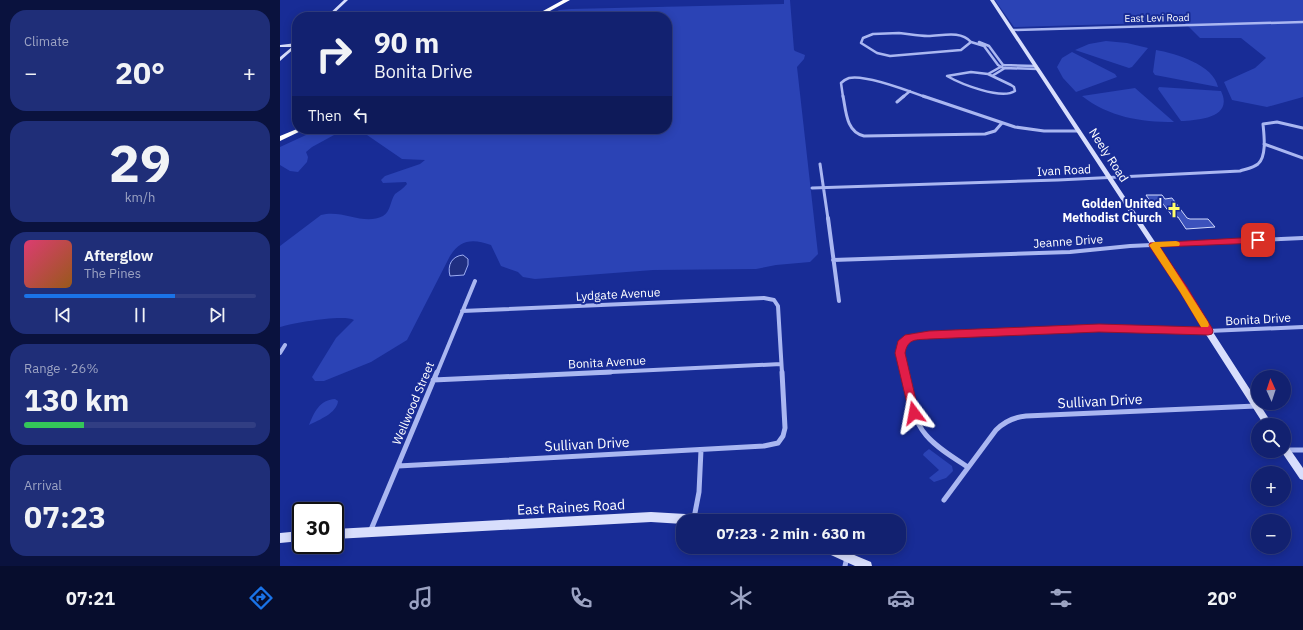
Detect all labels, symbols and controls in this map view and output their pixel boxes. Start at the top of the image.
street label: East Levi Road [1124,11,1190,25]
text: 90 m [374,24,439,61]
icon: right [308,28,360,80]
text: Climate [24,33,69,50]
text: 20° [115,53,165,92]
text: − [24,58,37,87]
text: + [243,58,256,87]
text: Bonita Drive [374,60,473,83]
icon: left [350,104,372,126]
text: Then [308,106,342,125]
street label: Neely Road [1086,125,1132,185]
text: 29 [109,129,171,196]
street label: Ivan Road [1037,161,1091,179]
text: km/h [125,189,155,206]
place label: Golden United Methodist Church [1063,196,1162,225]
church icon: Golden United Methodist Church [1165,201,1183,219]
pin [1241,223,1275,257]
icon: arrive [1247,229,1269,251]
street label: Jeanne Drive [1033,231,1104,251]
text: Afterglow [84,246,153,265]
text: The Pines [84,265,141,282]
street label: Lydgate Avenue [575,284,661,304]
icon: previous [52,304,74,326]
icon: pause [129,304,151,326]
icon: next [206,304,228,326]
street label: Bonita Drive [1225,310,1292,328]
street label: Bonita Avenue [568,352,647,372]
street label: Wellwood Street [389,359,437,447]
text: Range · 26% [24,360,98,377]
north arrow [1251,370,1291,410]
map controls [1251,370,1291,554]
text: 130 km [24,380,129,419]
street label: Sullivan Drive [1057,390,1143,412]
position arrow [893,392,935,434]
button: search [1251,418,1291,458]
street label: Sullivan Drive [544,433,630,455]
button: + [1251,466,1291,506]
text: Arrival [24,477,62,494]
street label: East Raines Road [516,495,626,519]
text: 07:23 [24,497,106,536]
speed limit sign: 30 [292,502,344,554]
button: − [1251,514,1291,554]
text: 07:23 · 2 min · 630 m [717,524,865,543]
icon: directions [247,584,275,612]
icon: music [407,584,435,612]
icon: phone [567,584,595,612]
icon: climate [727,584,755,612]
icon: car [887,584,915,612]
icon: filters [1047,584,1075,612]
text: 07:21 [66,587,115,610]
text: 20° [1207,587,1237,610]

